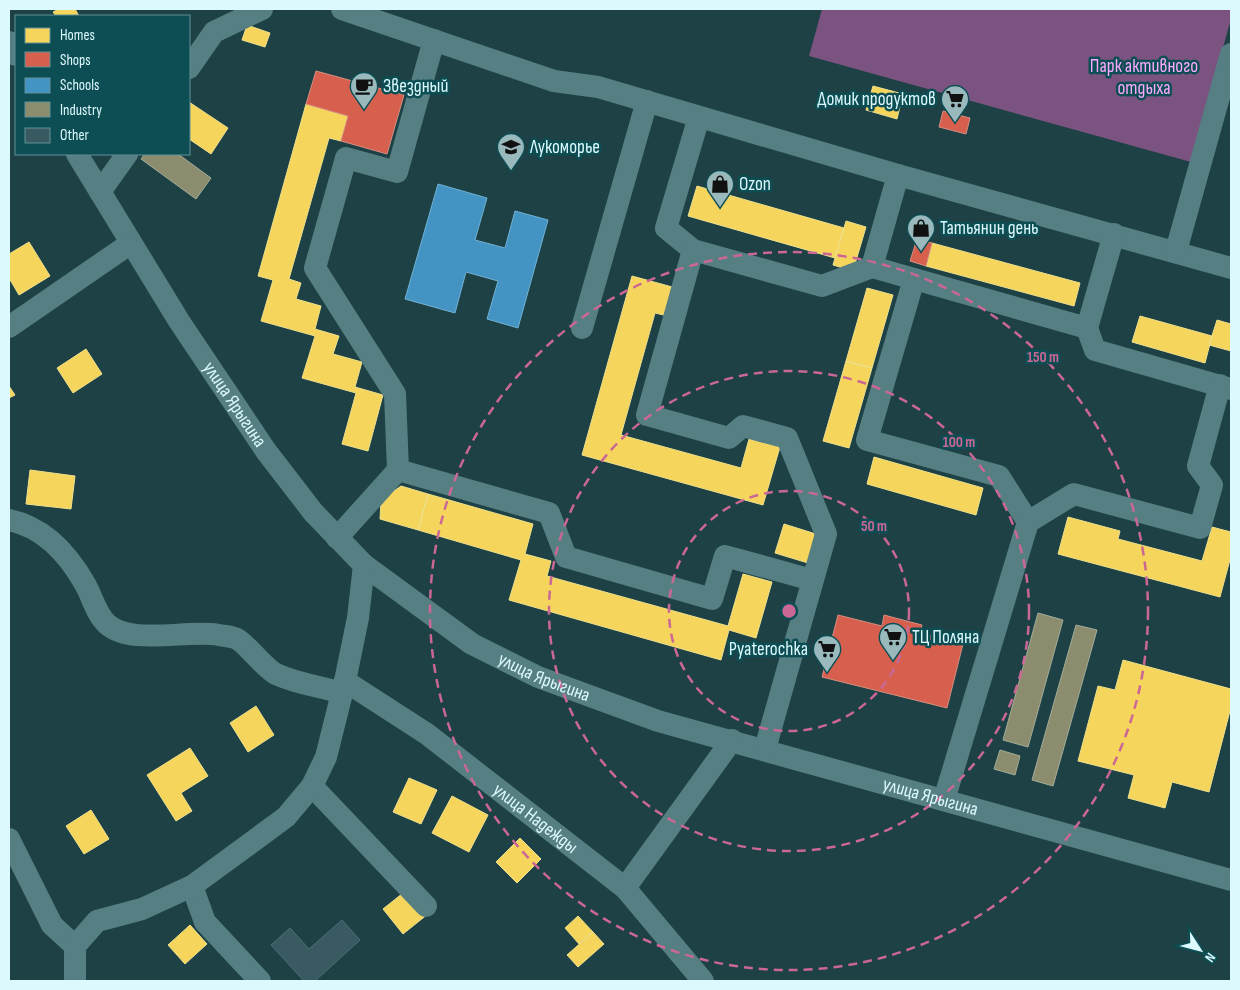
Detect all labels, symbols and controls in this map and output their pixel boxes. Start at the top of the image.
legend [15,15,190,155]
text: Homes [60,26,95,45]
text: Shops [60,51,91,70]
park label: Парк активного отдыха [1090,55,1198,100]
cafe icon: Звездный [349,71,379,110]
place label: Звездный [383,75,448,98]
text: Schools [60,76,99,95]
supermarket icon: Домик продуктов [940,84,970,123]
place label: Домик продуктов [817,88,936,111]
text: Industry [60,101,102,120]
text: Other [60,126,89,145]
school or university icon: Лукоморье [496,132,526,171]
place label: Лукоморье [529,136,600,159]
shop icon: Ozon [705,169,735,208]
place label: Ozon [739,173,771,196]
shop icon: Татьянин день [906,213,936,252]
place label: Татьянин день [940,217,1039,240]
text: 150 m [1027,348,1059,367]
street label: улица Ярыгина [198,357,272,451]
text: 100 m [943,433,975,452]
text: 50 m [861,517,887,536]
centre of rings [780,602,798,620]
supermarket icon: ТЦ Поляна [878,622,908,661]
place label: ТЦ Поляна [912,626,979,649]
supermarket icon: Pyaterochka [812,634,842,673]
place label: Pyaterochka [729,638,808,661]
street label: улица Ярыгина [494,647,593,707]
street label: улица Ярыгина [880,772,981,821]
street label: улица Надежды [488,778,583,859]
north arrow [1175,925,1225,975]
text: N [1201,949,1219,965]

